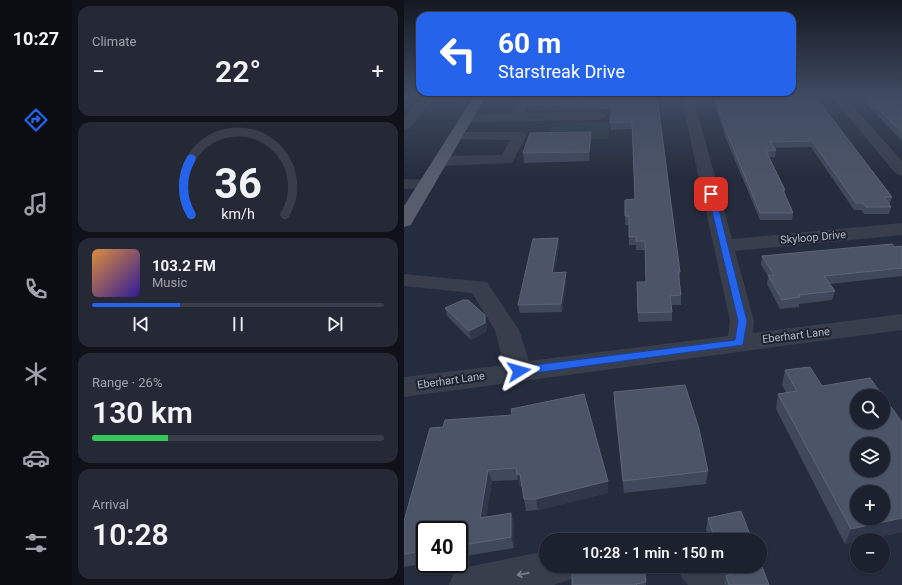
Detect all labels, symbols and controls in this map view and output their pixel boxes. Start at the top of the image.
text: 60 m [498,27,561,60]
text: 10:27 [13,28,59,49]
icon: left [432,28,484,80]
text: Climate [92,34,136,49]
text: 22° [215,54,261,89]
text: − [92,59,105,84]
text: + [372,59,384,84]
text: Starstreak Drive [498,61,625,82]
icon: directions [22,106,50,134]
text: 36 [214,158,262,207]
pin [694,177,728,211]
icon: arrive [700,183,722,205]
icon: music [22,190,50,218]
text: km/h [221,205,255,221]
street label: Skyloop Drive [780,228,847,247]
text: 103.2 FM [152,257,216,275]
icon: phone [22,275,50,303]
text: Music [152,275,187,290]
icon: previous [130,313,152,335]
icon: pause [227,313,249,335]
icon: next [324,313,346,335]
street label: Eberhart Lane [761,325,831,346]
position arrow [498,350,540,392]
icon: climate [22,360,50,388]
street label: Eberhart Lane [416,369,486,392]
text: Range · 26% [92,375,162,390]
map controls [850,389,890,573]
button: search [850,389,890,429]
text: 130 km [92,395,193,430]
button: layers [850,437,890,477]
icon: car [22,444,50,472]
button: + [850,485,890,525]
text: Arrival [92,497,129,512]
text: 10:28 [92,517,169,552]
speed limit sign: 40 [416,521,468,573]
icon: filters [22,529,50,557]
button: − [850,533,890,573]
text: 10:28 · 1 min · 150 m [582,544,724,562]
one-way arrow [517,570,530,578]

